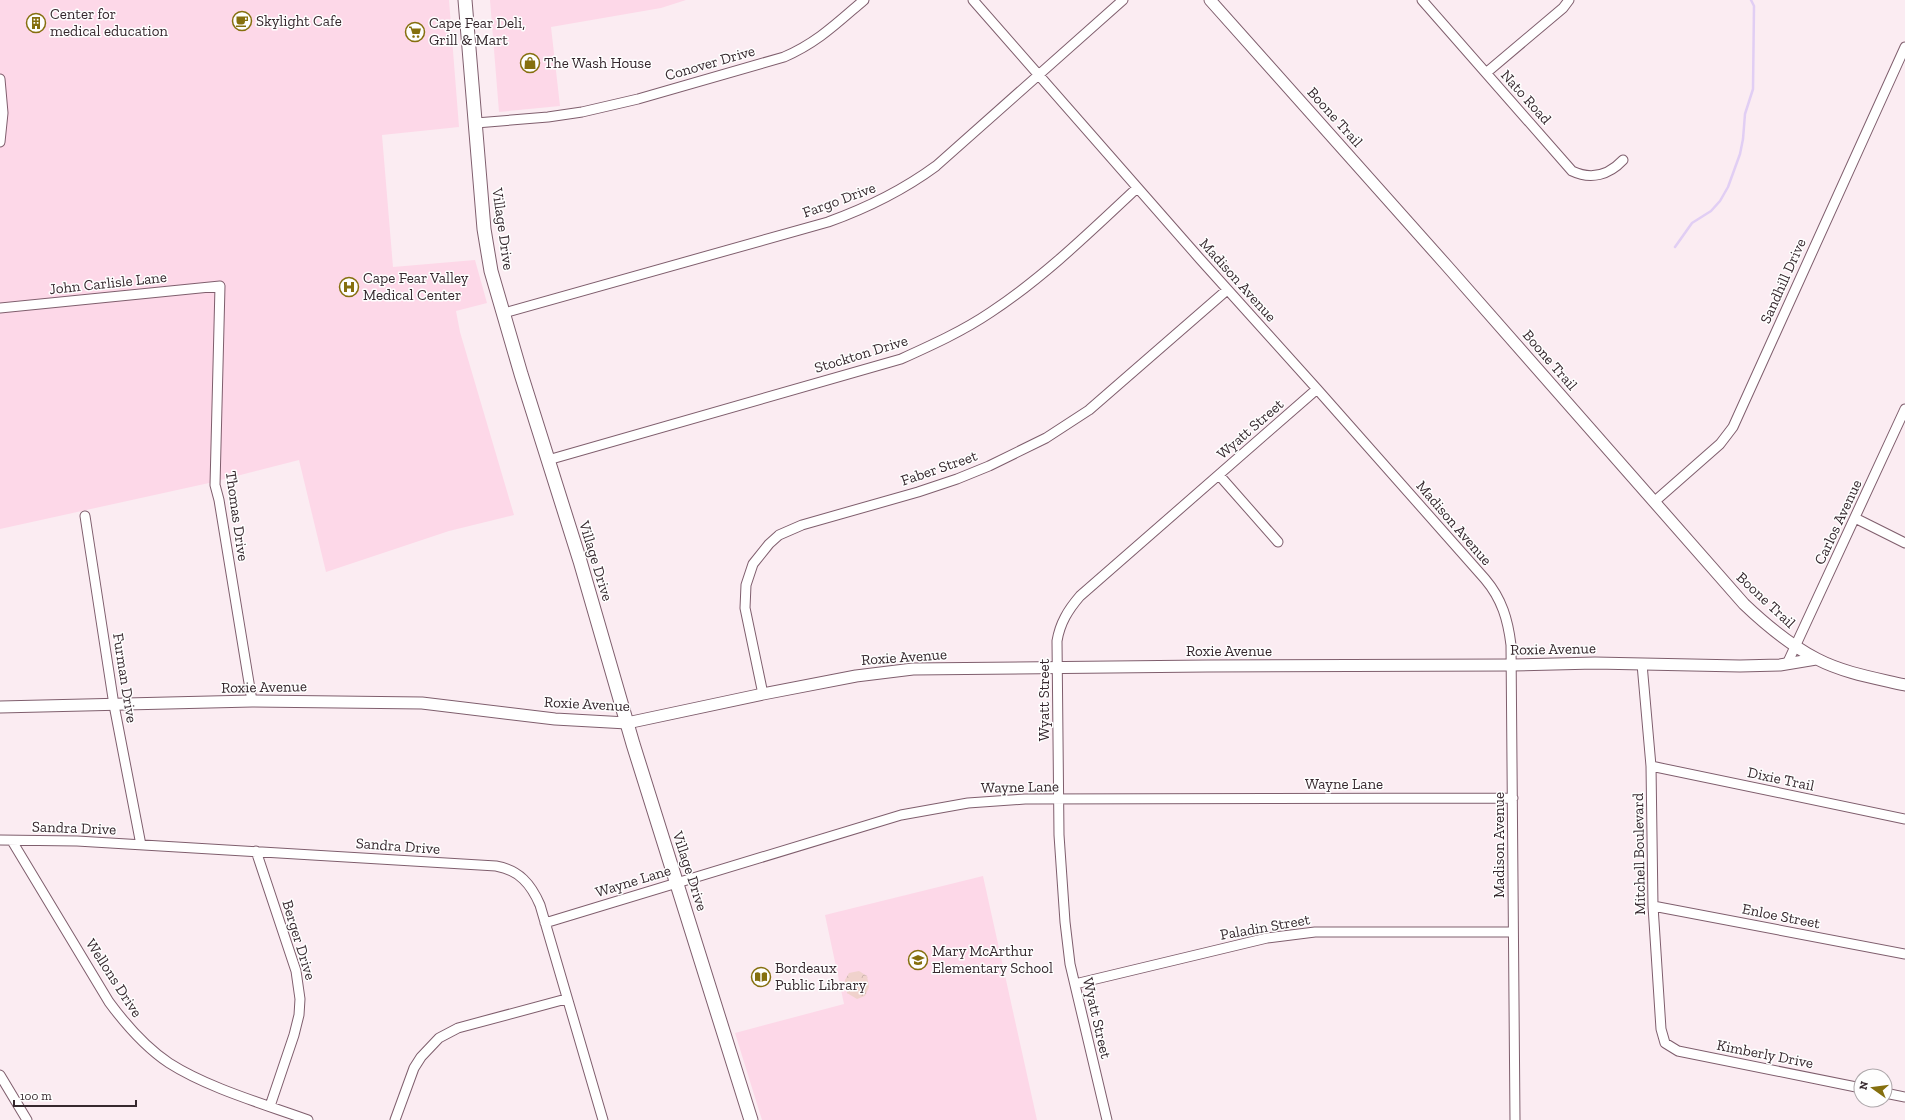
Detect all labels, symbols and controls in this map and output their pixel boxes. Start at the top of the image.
place label: Center for medical education [50,5,168,40]
cafe icon: Skylight Cafe [231,10,253,32]
building icon: Center for medical education [25,12,47,34]
place label: Skylight Cafe [256,12,342,30]
place label: Cape Fear Deli, Grill & Mart [429,14,525,49]
supermarket icon: Cape Fear Deli, Grill & Mart [404,21,426,43]
street label: Conover Drive [663,42,757,84]
shop icon: The Wash House [519,52,541,74]
place label: The Wash House [544,54,651,72]
street label: Nato Road [1497,66,1556,128]
street label: Boone Trail [1304,83,1366,151]
street label: Fargo Drive [800,178,878,222]
street label: Village Drive [488,186,518,271]
street label: Madison Avenue [1196,235,1280,325]
street label: Sandhill Drive [1756,236,1810,326]
street label: John Carlisle Lane [48,268,168,298]
place label: Cape Fear Valley Medical Center [363,269,469,304]
hospital icon: Cape Fear Valley Medical Center [338,276,360,298]
street label: Boone Trail [1519,326,1581,394]
street label: Stockton Drive [812,331,910,377]
street label: Wyatt Street [1213,395,1287,463]
street label: Faber Street [898,446,980,489]
street label: Thomas Drive [222,470,252,562]
street label: Madison Avenue [1412,477,1496,569]
street label: Carlos Avenue [1810,477,1866,567]
street label: Village Drive [575,518,617,603]
street label: Boone Trail [1733,568,1799,632]
street label: Furman Drive [109,632,141,724]
street label: Roxie Avenue [1510,639,1596,659]
street label: Roxie Avenue [1186,642,1272,660]
street label: Roxie Avenue [861,645,947,669]
street label: Wyatt Street [1035,658,1053,741]
street label: Roxie Avenue [221,677,307,697]
street label: Roxie Avenue [544,693,630,715]
street label: Dixie Trail [1746,763,1816,795]
street label: Wayne Lane [1305,775,1383,793]
street label: Wayne Lane [981,777,1059,797]
street label: Madison Avenue [1490,792,1508,898]
street label: Mitchell Boulevard [1629,792,1649,915]
street label: Sandra Drive [32,818,116,838]
street label: Village Drive [668,828,711,913]
street label: Sandra Drive [355,834,441,858]
street label: Wayne Lane [593,861,673,901]
street label: Berger Drive [278,898,320,982]
street label: Enloe Street [1740,900,1822,932]
street label: Paladin Street [1219,910,1312,944]
street label: Wellons Drive [82,935,146,1021]
place label: Mary McArthur Elementary School [932,942,1053,977]
school or university icon: Mary McArthur Elementary School [907,949,929,971]
place label: Bordeaux Public Library [775,959,867,994]
library icon: Bordeaux Public Library [750,966,772,988]
street label: Wyatt Street [1079,976,1115,1061]
street label: Kimberly Drive [1715,1036,1815,1072]
north arrow [1853,1068,1893,1108]
text: N [1856,1079,1871,1091]
scale bar [14,1082,136,1108]
text: 100 m [20,1089,52,1103]

